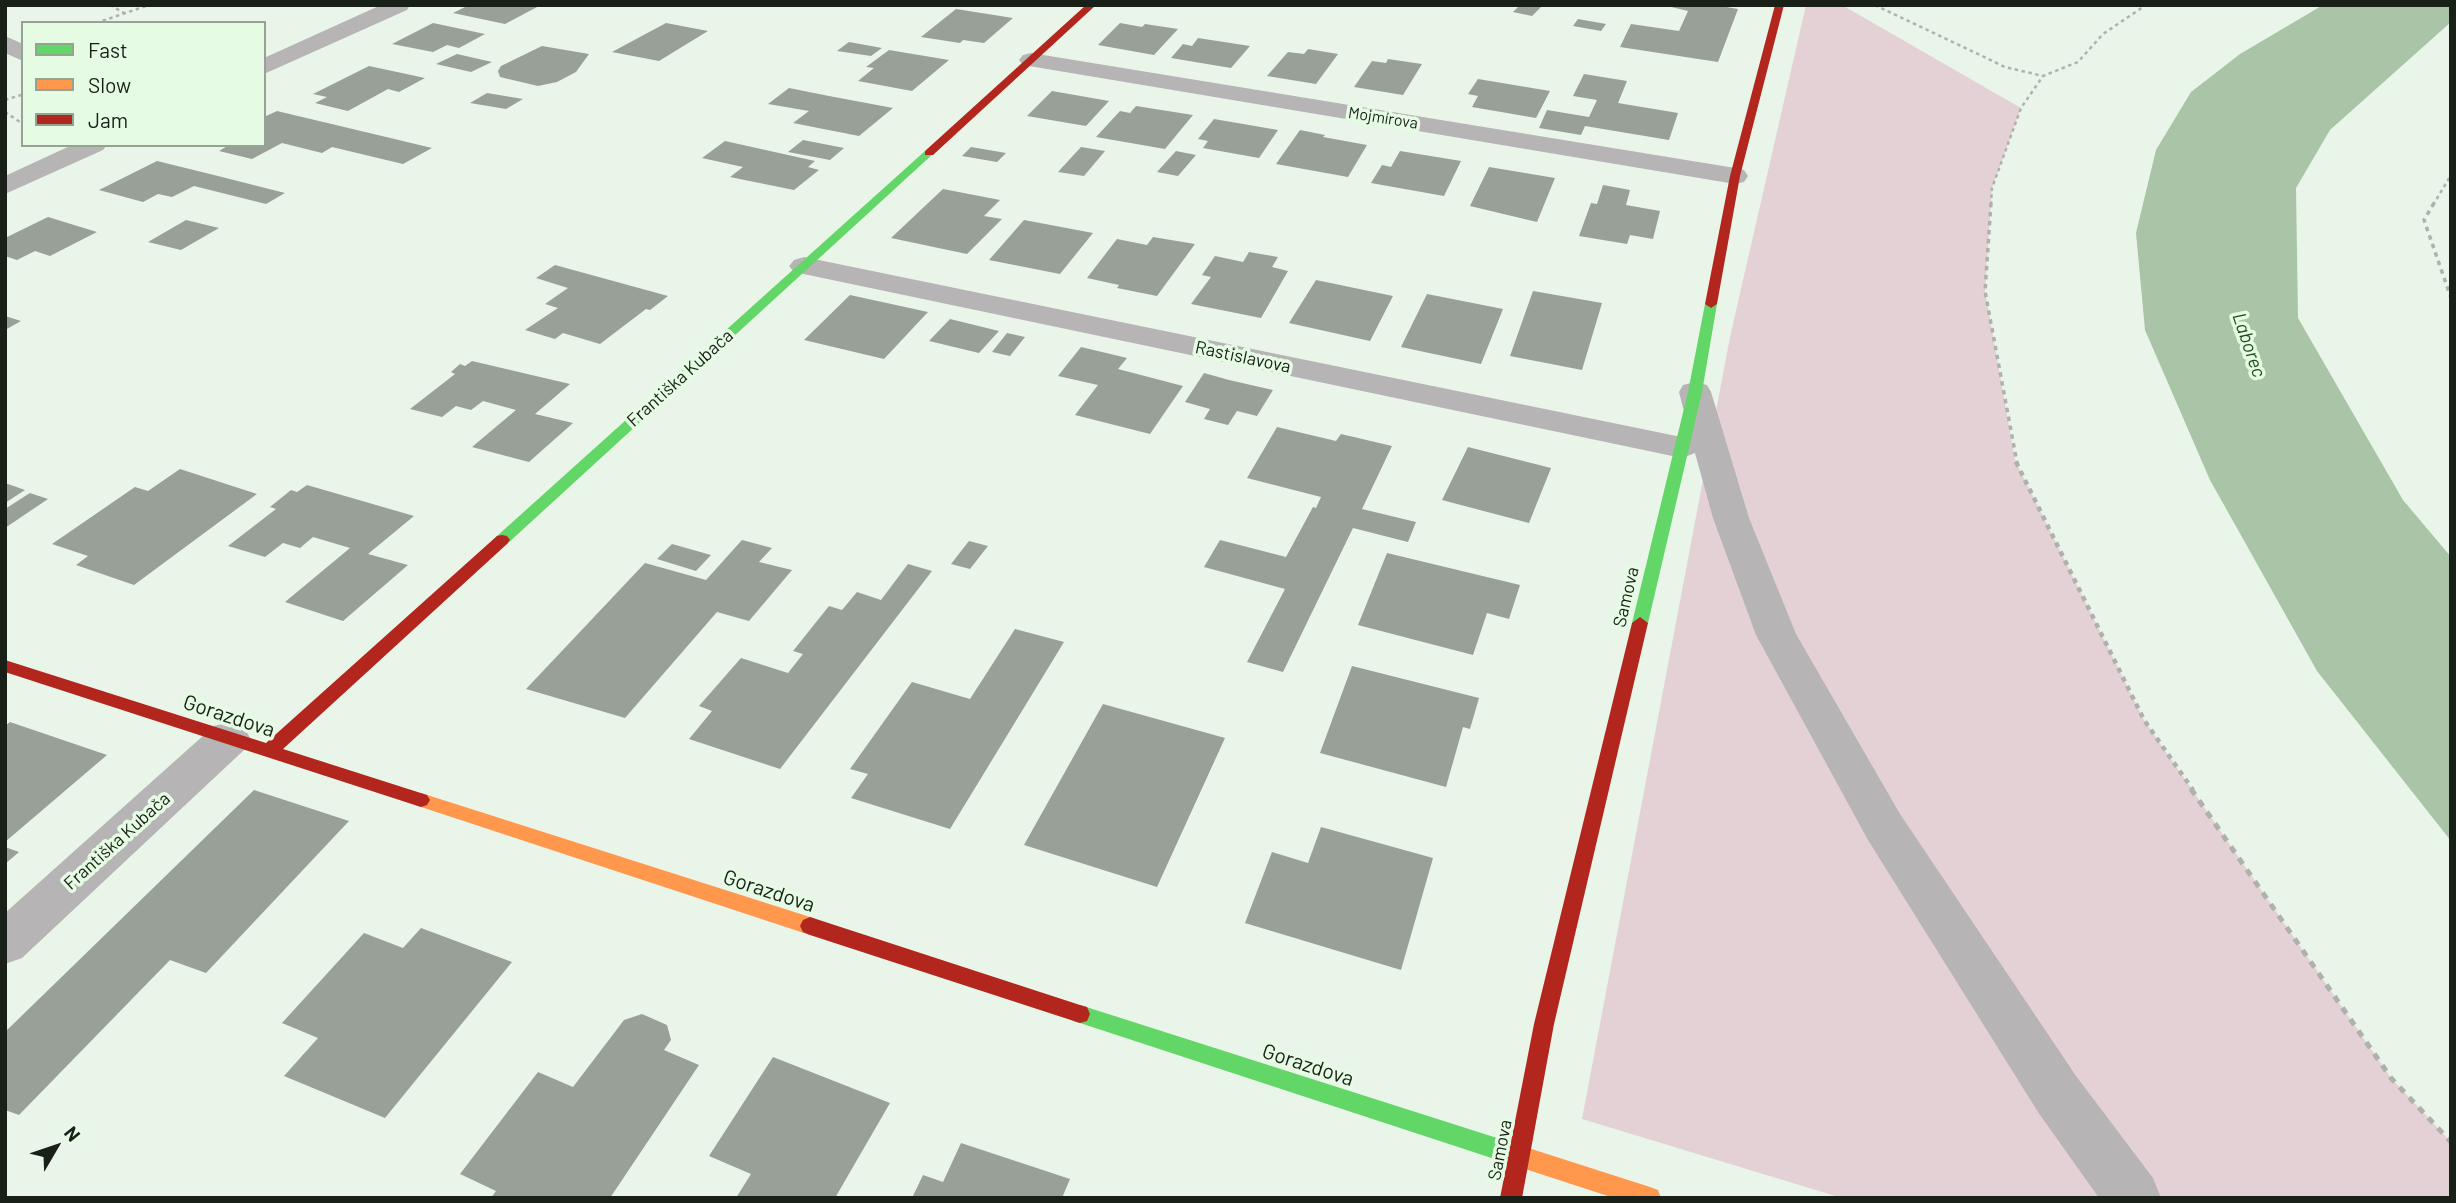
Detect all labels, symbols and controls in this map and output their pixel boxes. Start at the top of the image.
legend [21,21,266,147]
text: Fast [88,37,128,62]
text: Slow [88,72,131,97]
street label: Mojmírova [1347,103,1419,133]
text: Jam [88,107,128,132]
water label: Laborec [2227,310,2271,380]
street label: Františka Kubača [623,325,737,431]
street label: Rastislavova [1193,336,1293,378]
street label: Samova [1609,565,1643,629]
street label: Gorazdova [180,689,278,743]
street label: Františka Kubača [60,788,174,894]
street label: Gorazdova [720,864,818,918]
street label: Gorazdova [1259,1038,1357,1092]
north arrow [21,1112,91,1182]
street label: Samova [1484,1118,1516,1182]
text: N [60,1121,86,1146]

